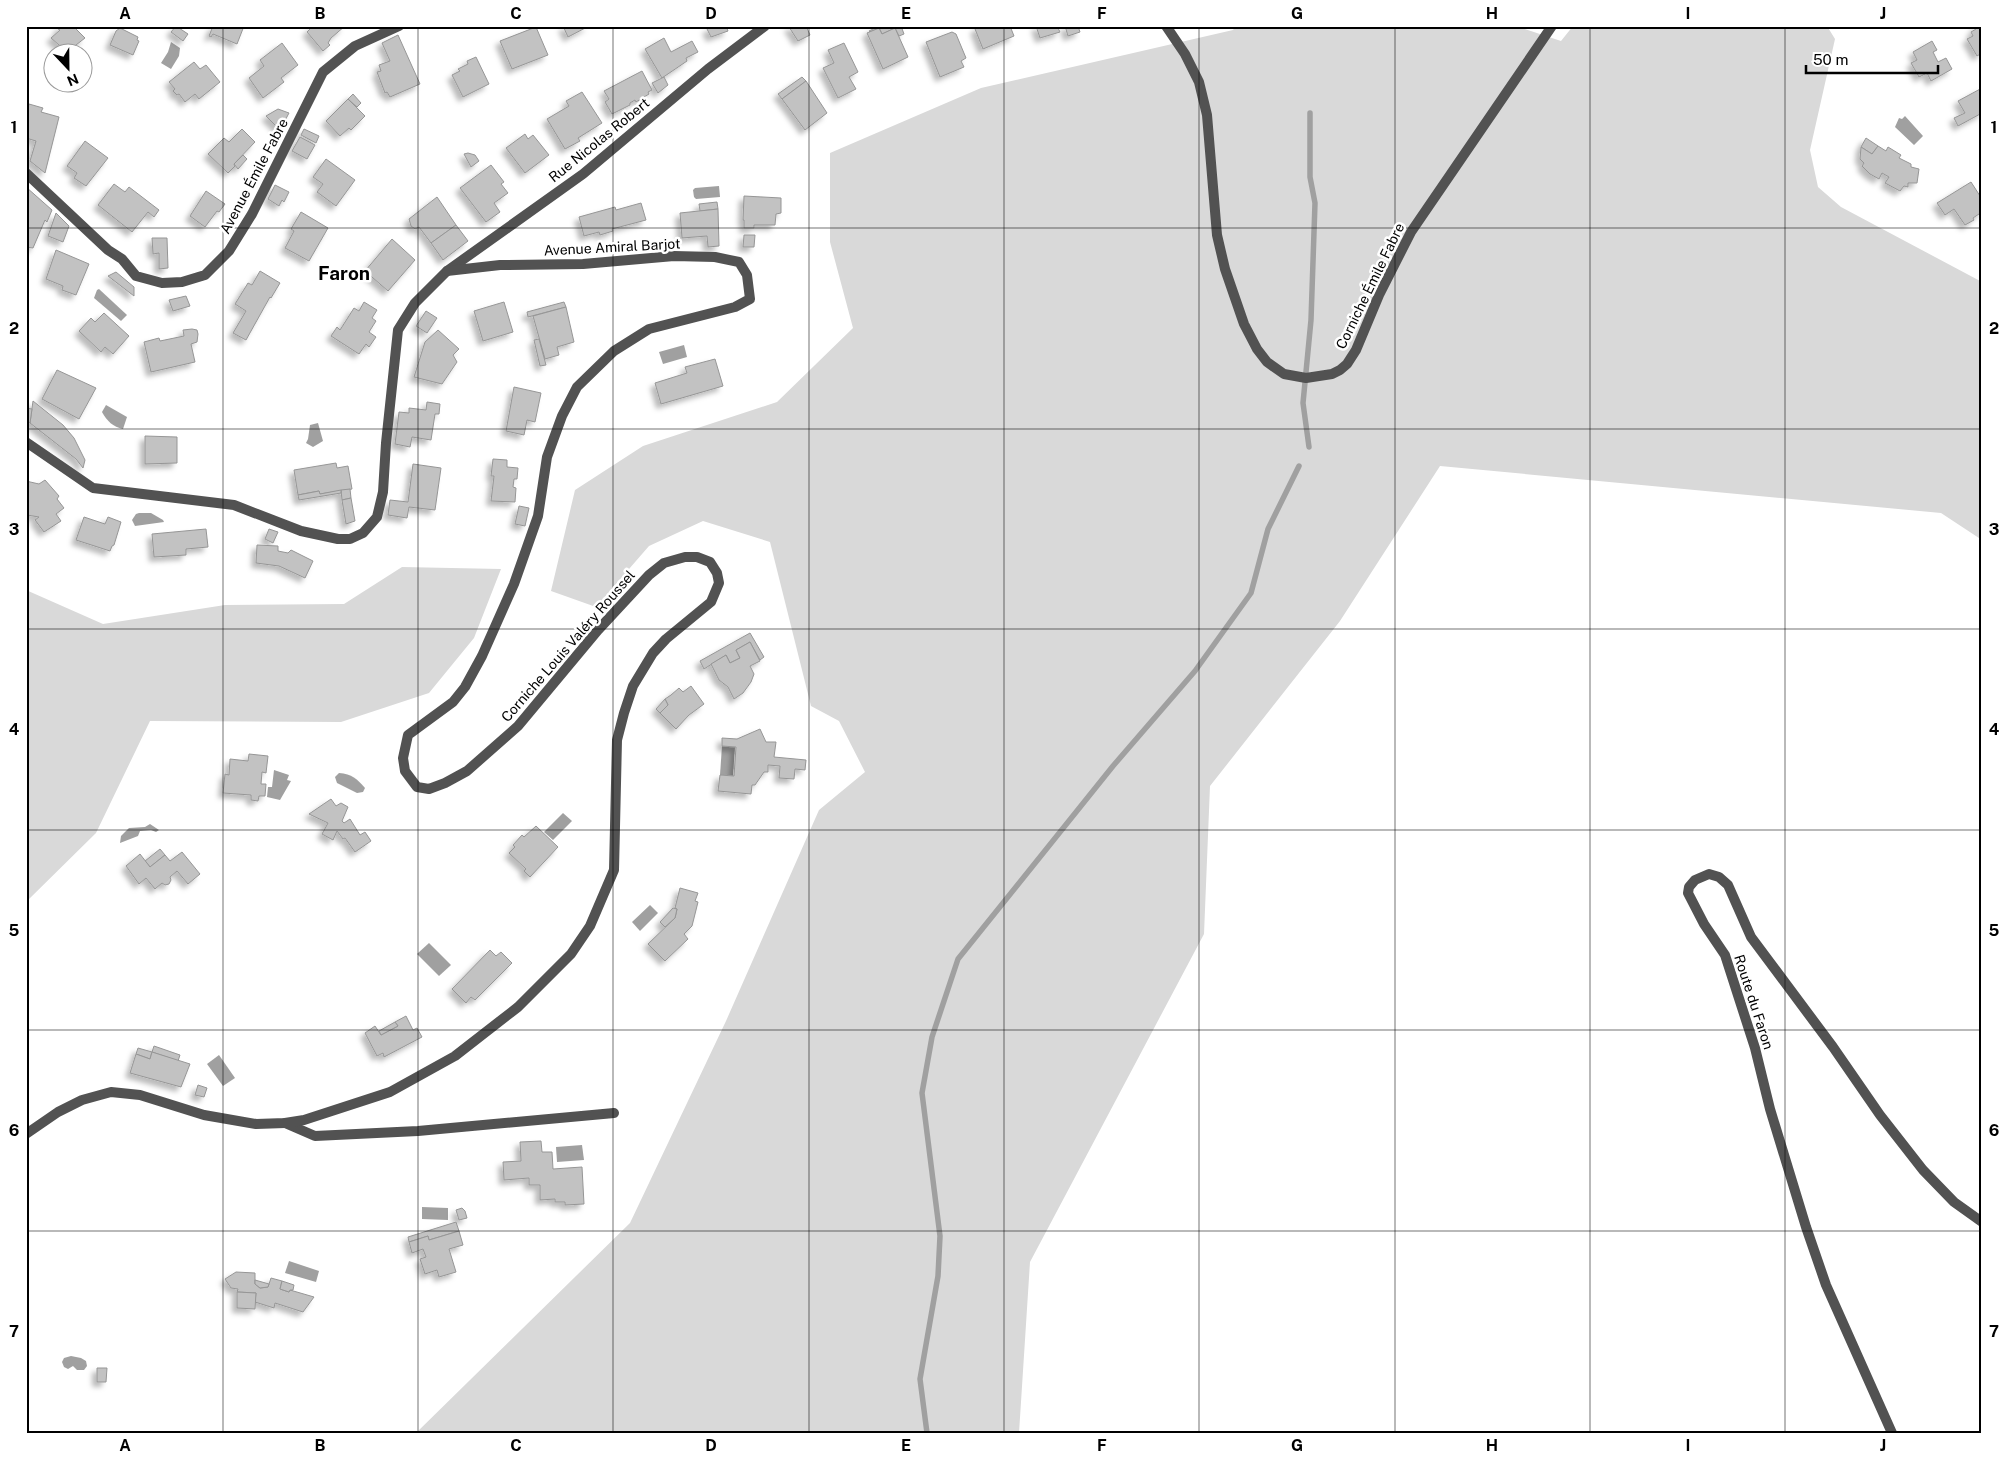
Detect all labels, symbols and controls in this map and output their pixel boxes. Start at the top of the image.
text: A [119,4,131,23]
text: B [315,4,326,23]
text: C [510,4,522,23]
text: D [705,4,717,23]
text: E [901,4,911,23]
text: F [1097,4,1107,23]
text: G [1291,4,1303,23]
text: H [1486,4,1498,23]
text: I [1686,4,1690,23]
text: J [1880,4,1886,23]
north arrow [42,42,92,92]
scale bar [1806,42,1938,74]
text: 50 m [1813,51,1848,68]
text: N [65,71,81,90]
street label: Rue Nicolas Robert [546,95,652,185]
street label: Avenue Émile Fabre [216,115,291,236]
text: 1 [11,118,17,137]
text: 1 [1991,118,1997,137]
street label: Corniche Émile Fabre [1332,220,1408,352]
street label: Avenue Amiral Barjot [543,235,681,259]
district label: Faron [318,262,370,284]
text: 2 [9,319,19,338]
text: 2 [1989,319,1999,338]
text: 3 [9,520,19,539]
text: 3 [1989,520,1999,539]
street label: Corniche Louis Valéry Roussel [498,567,638,725]
text: 4 [9,720,20,739]
text: 4 [1989,720,2000,739]
text: 5 [9,921,20,940]
text: 5 [1989,921,2000,940]
street label: Route du Faron [1731,953,1777,1051]
text: 6 [9,1121,19,1140]
text: 6 [1989,1121,1999,1140]
text: 7 [9,1322,19,1341]
text: 7 [1989,1322,1999,1341]
text: A [119,1436,131,1455]
text: B [315,1436,326,1455]
text: C [510,1436,522,1455]
text: D [705,1436,717,1455]
text: E [901,1436,911,1455]
text: F [1097,1436,1107,1455]
text: G [1291,1436,1303,1455]
text: H [1486,1436,1498,1455]
text: I [1686,1436,1690,1455]
text: J [1880,1436,1886,1455]

